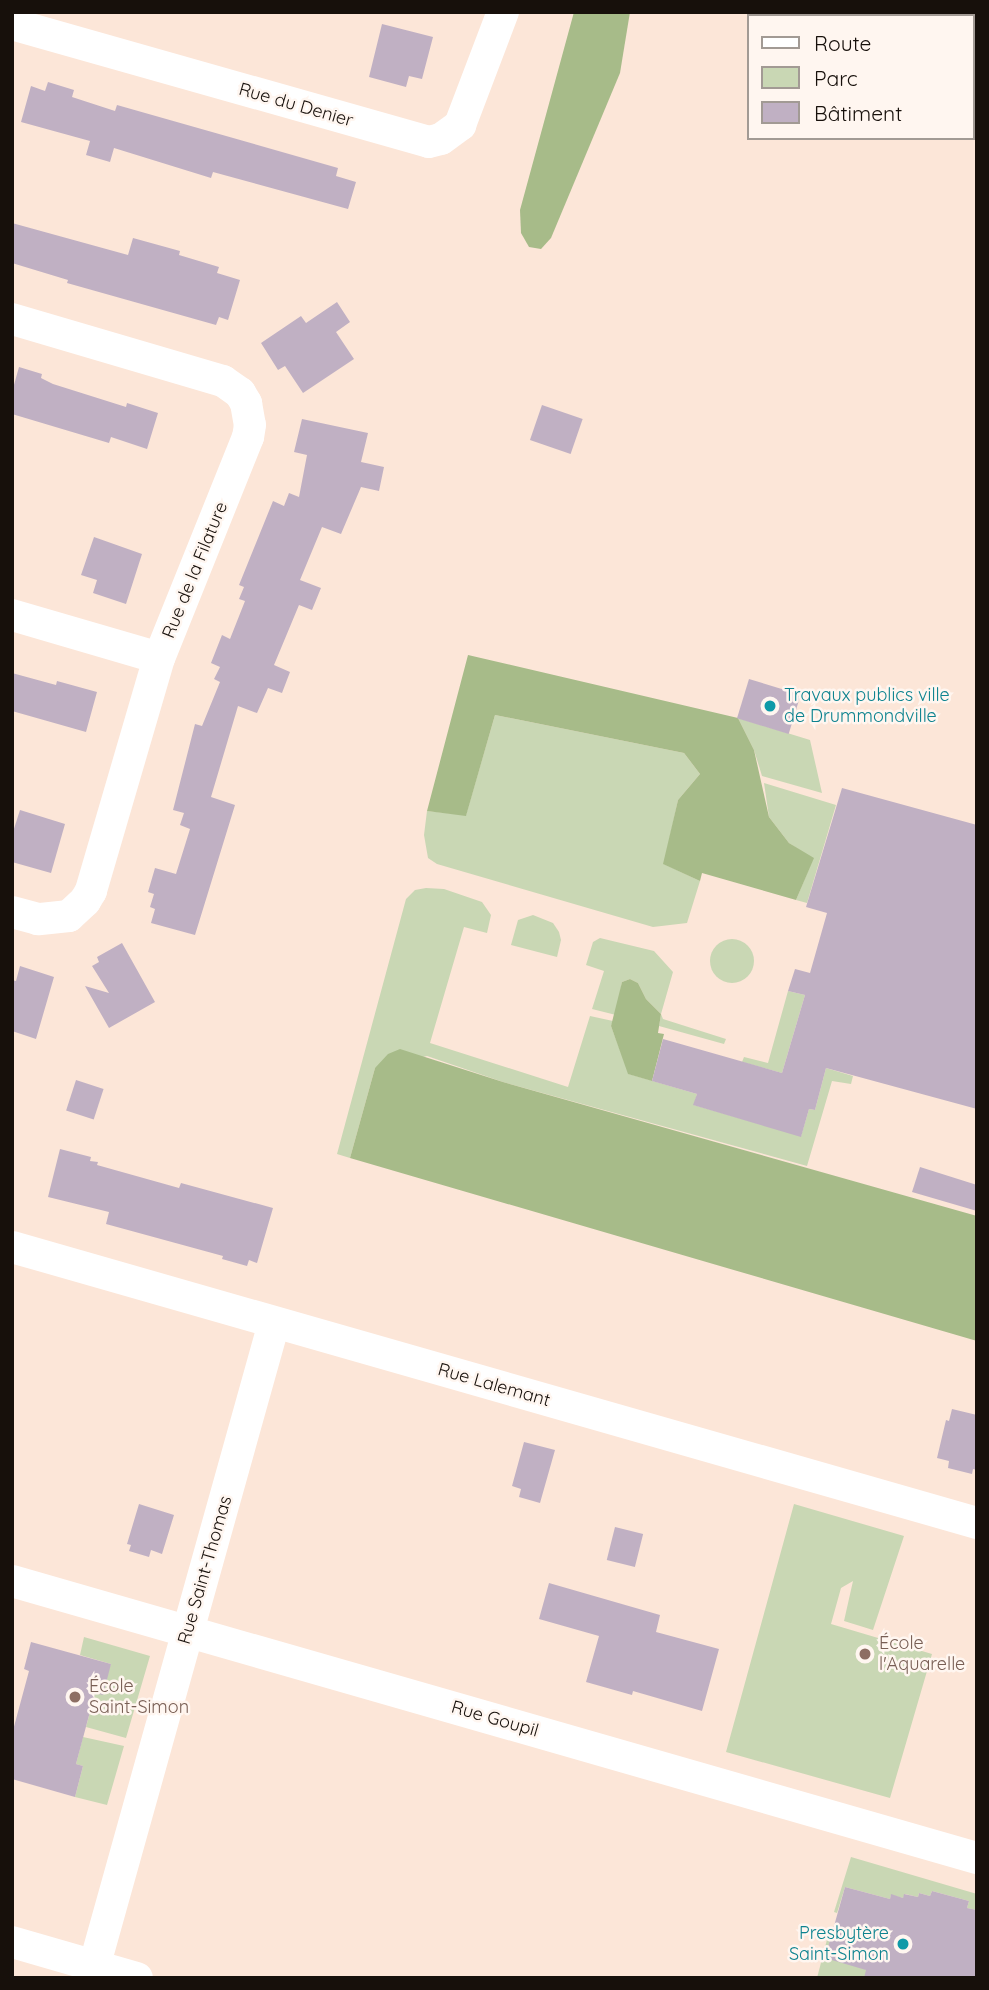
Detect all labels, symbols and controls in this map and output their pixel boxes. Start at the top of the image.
legend [748,14,975,140]
text: Route [814,30,871,56]
text: Parc [814,65,858,91]
street label: Rue du Denier [236,78,356,132]
text: Bâtiment [814,100,902,126]
street label: Rue de la Filature [158,499,232,641]
place label: Travaux publics ville de Drummondville [784,685,950,728]
marker: Travaux publics ville de Drummondville [762,698,778,714]
street label: Rue Lalemant [435,1359,553,1411]
street label: Rue Saint-Thomas [173,1493,237,1647]
place label: École l'Aquarelle [879,1633,965,1676]
marker: École l'Aquarelle [857,1646,873,1662]
place label: École Saint-Simon [89,1676,189,1718]
marker: École Saint-Simon [67,1689,83,1705]
street label: Rue Goupil [449,1696,541,1742]
place label: Presbytère Saint-Simon [789,1923,889,1966]
marker: Presbytère Saint-Simon [895,1936,911,1952]

